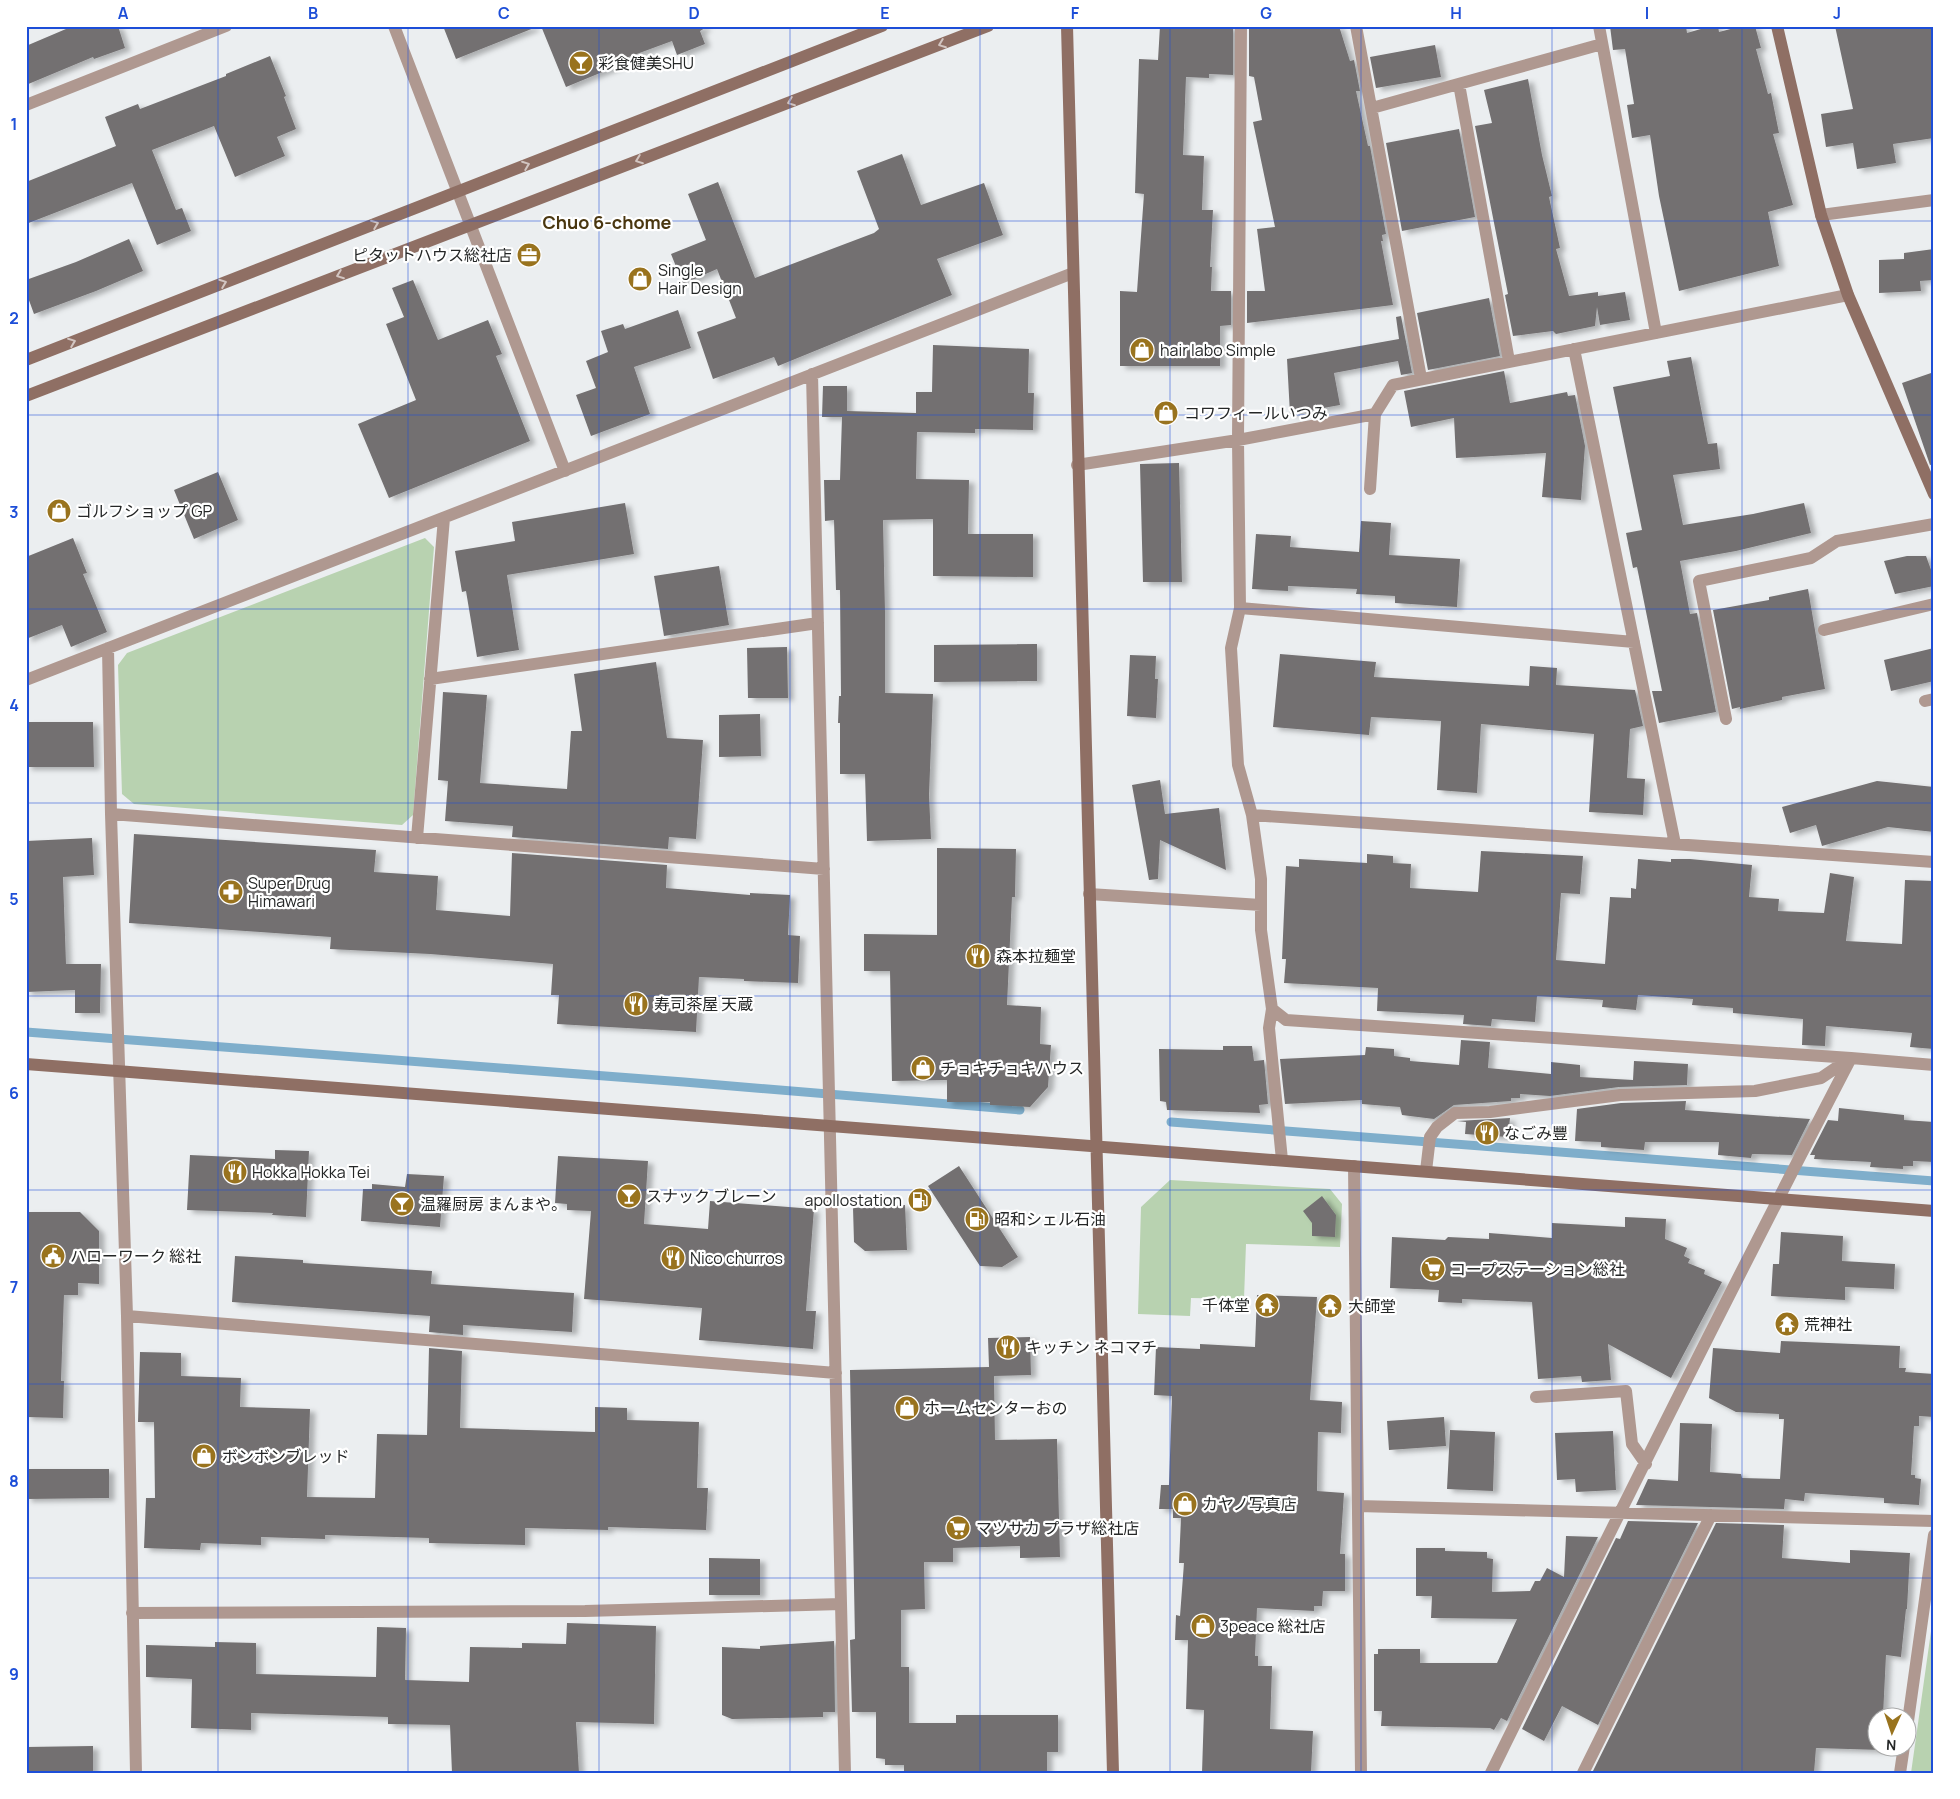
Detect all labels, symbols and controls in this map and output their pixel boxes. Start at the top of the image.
text: A [118,2,129,24]
text: B [308,2,318,24]
text: C [498,2,510,24]
text: D [688,2,700,24]
text: E [880,2,890,24]
text: F [1071,2,1080,24]
text: G [1260,2,1272,24]
text: H [1450,2,1462,24]
text: I [1645,2,1649,24]
text: J [1833,2,1841,24]
one-way arrow [939,38,947,48]
bar icon: 彩食健美SHU [568,50,594,76]
place label: 彩食健美SHU [598,52,694,74]
one-way arrow [787,96,796,106]
text: 1 [10,113,18,135]
one-way arrow [635,154,644,165]
one-way arrow [521,161,530,172]
district label: Chuo 6-chome [543,210,672,234]
one-way arrow [370,220,378,230]
office icon: ピタットハウス総社店 [516,242,542,268]
place label: ピタットハウス総社店 [352,244,512,266]
place label: Single Hair Design [658,259,742,299]
shop icon: Single Hair Design [627,266,653,292]
one-way arrow [337,269,345,279]
one-way arrow [218,279,227,290]
text: 2 [9,307,19,329]
shop icon: hair labo Simple [1129,337,1155,363]
one-way arrow [67,338,76,349]
place label: hair labo Simple [1160,339,1276,361]
shop icon: コワフィールいつみ [1153,400,1179,426]
place label: コワフィールいつみ [1184,402,1328,424]
shop icon: ゴルフショップ GP [46,498,72,524]
place label: ゴルフショップ GP [76,500,212,522]
text: 3 [9,501,19,523]
text: 4 [9,694,19,716]
place label: Super Drug Himawari [248,872,331,912]
pharmacy icon: Super Drug Himawari [218,879,244,905]
text: 5 [9,888,19,910]
restaurant icon: 森本拉麺堂 [965,943,991,969]
place label: 森本拉麺堂 [996,945,1076,967]
restaurant icon: 寿司茶屋 天蔵 [623,991,649,1017]
place label: 寿司茶屋 天蔵 [654,993,753,1015]
shop icon: チョキチョキハウス [910,1055,936,1081]
place label: チョキチョキハウス [940,1057,1084,1079]
text: 6 [9,1082,19,1104]
restaurant icon: なごみ豐 [1474,1120,1500,1146]
place label: なごみ豐 [1504,1122,1568,1144]
restaurant icon: Hokka Hokka Tei [222,1159,248,1185]
place label: Hokka Hokka Tei [252,1161,370,1183]
bar icon: スナック ブレーン [616,1183,642,1209]
place label: スナック ブレーン [646,1185,776,1207]
fuel station icon: apollostation [907,1187,933,1213]
place label: apollostation [805,1189,902,1211]
bar icon: 温羅厨房 まんまや。 [389,1191,415,1217]
place label: 温羅厨房 まんまや。 [420,1193,567,1215]
fuel station icon: 昭和シェル石油 [964,1206,990,1232]
place label: 昭和シェル石油 [994,1208,1106,1230]
public building icon: ハローワーク 総社 [40,1243,66,1269]
place label: ハローワーク 総社 [70,1245,201,1267]
restaurant icon: Nico churros [660,1245,686,1271]
place label: Nico churros [690,1247,783,1269]
supermarket icon: コープステーション総社 [1420,1256,1446,1282]
place label: コープステーション総社 [1450,1258,1625,1280]
text: 7 [10,1276,18,1298]
temple icon: 千体堂 [1254,1292,1280,1318]
temple icon: 大師堂 [1317,1293,1343,1319]
place label: 千体堂 [1202,1294,1250,1316]
place label: 大師堂 [1348,1295,1396,1317]
temple icon: 荒神社 [1774,1311,1800,1337]
place label: 荒神社 [1804,1313,1852,1335]
restaurant icon: キッチン ネコマチ [995,1334,1021,1360]
place label: キッチン ネコマチ [1026,1336,1157,1358]
shop icon: ホームセンターおの [894,1395,920,1421]
place label: ホームセンターおの [924,1397,1068,1419]
shop icon: ボンボンブレッド [191,1443,217,1469]
place label: ボンボンブレッド [222,1445,350,1467]
text: 8 [9,1470,19,1492]
shop icon: カヤノ写真店 [1172,1491,1198,1517]
place label: カヤノ写真店 [1202,1493,1297,1515]
supermarket icon: マツサカ プラザ総社店 [945,1515,971,1541]
place label: マツサカ プラザ総社店 [976,1517,1139,1539]
shop icon: 3peace 総社店 [1190,1613,1216,1639]
place label: 3peace 総社店 [1220,1615,1326,1637]
text: 9 [9,1663,19,1685]
north arrow [1868,1706,1918,1756]
text: N [1886,1736,1897,1755]

